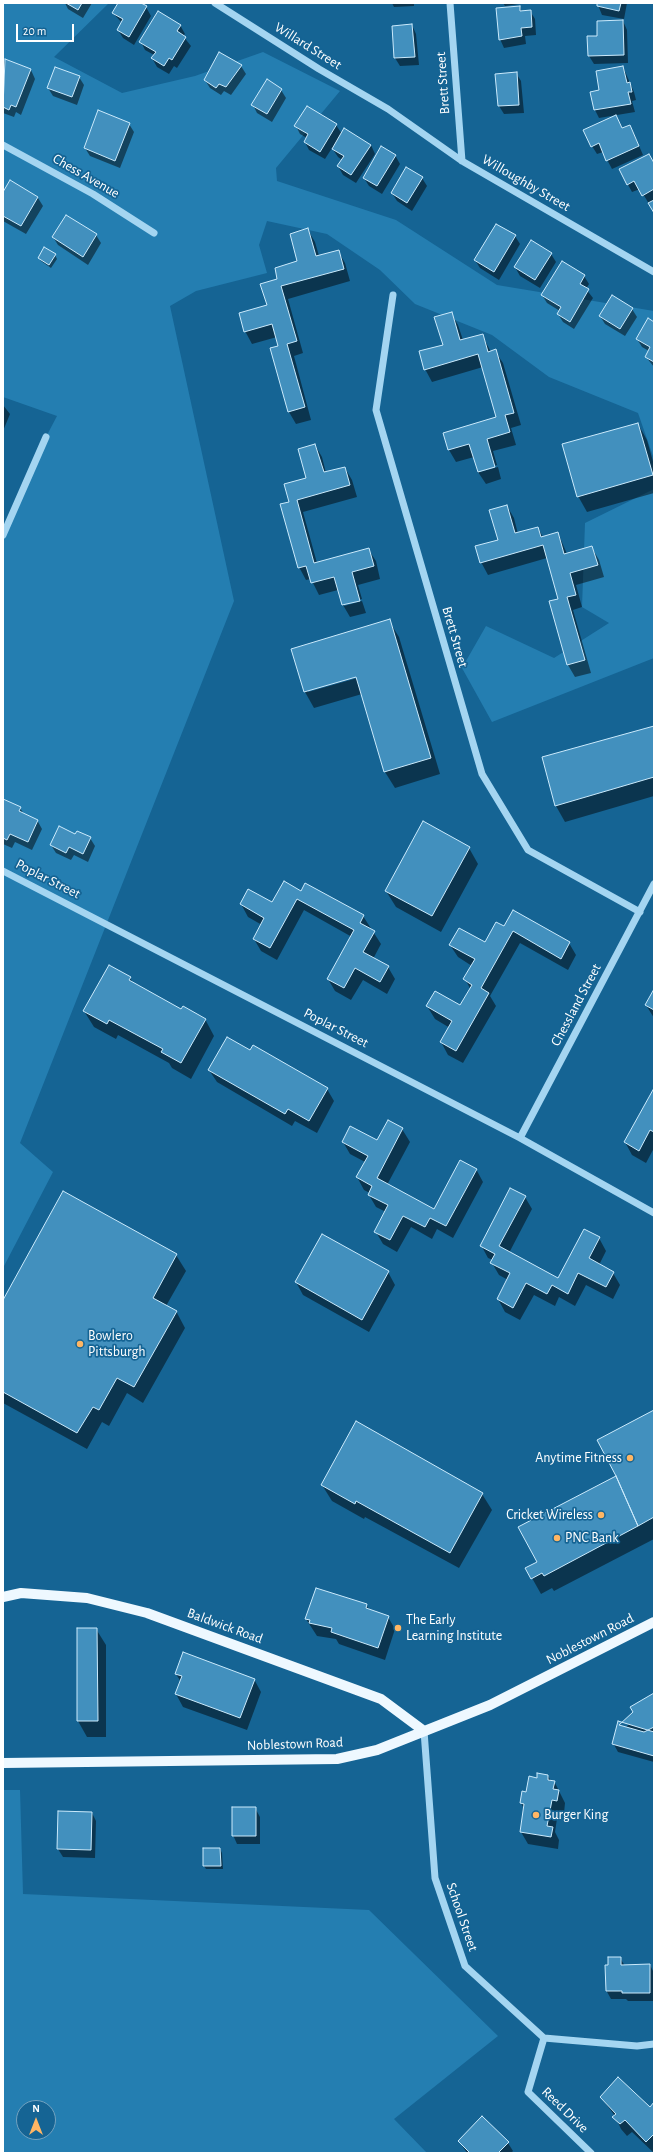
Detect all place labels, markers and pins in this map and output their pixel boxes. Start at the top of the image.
place label: Bowlero Pittsburgh [88,1328,146,1360]
marker: Bowlero Pittsburgh [75,1339,85,1349]
place label: Anytime Fitness [535,1450,622,1466]
marker: Anytime Fitness [625,1453,635,1463]
place label: Cricket Wireless [506,1507,593,1523]
marker: Cricket Wireless [596,1510,606,1520]
place label: PNC Bank [565,1530,619,1546]
marker: PNC Bank [552,1533,562,1543]
place label: The Early Learning Institute [406,1612,502,1644]
marker: The Early Learning Institute [393,1623,403,1633]
place label: Burger King [544,1807,608,1823]
marker: Burger King [531,1810,541,1820]

